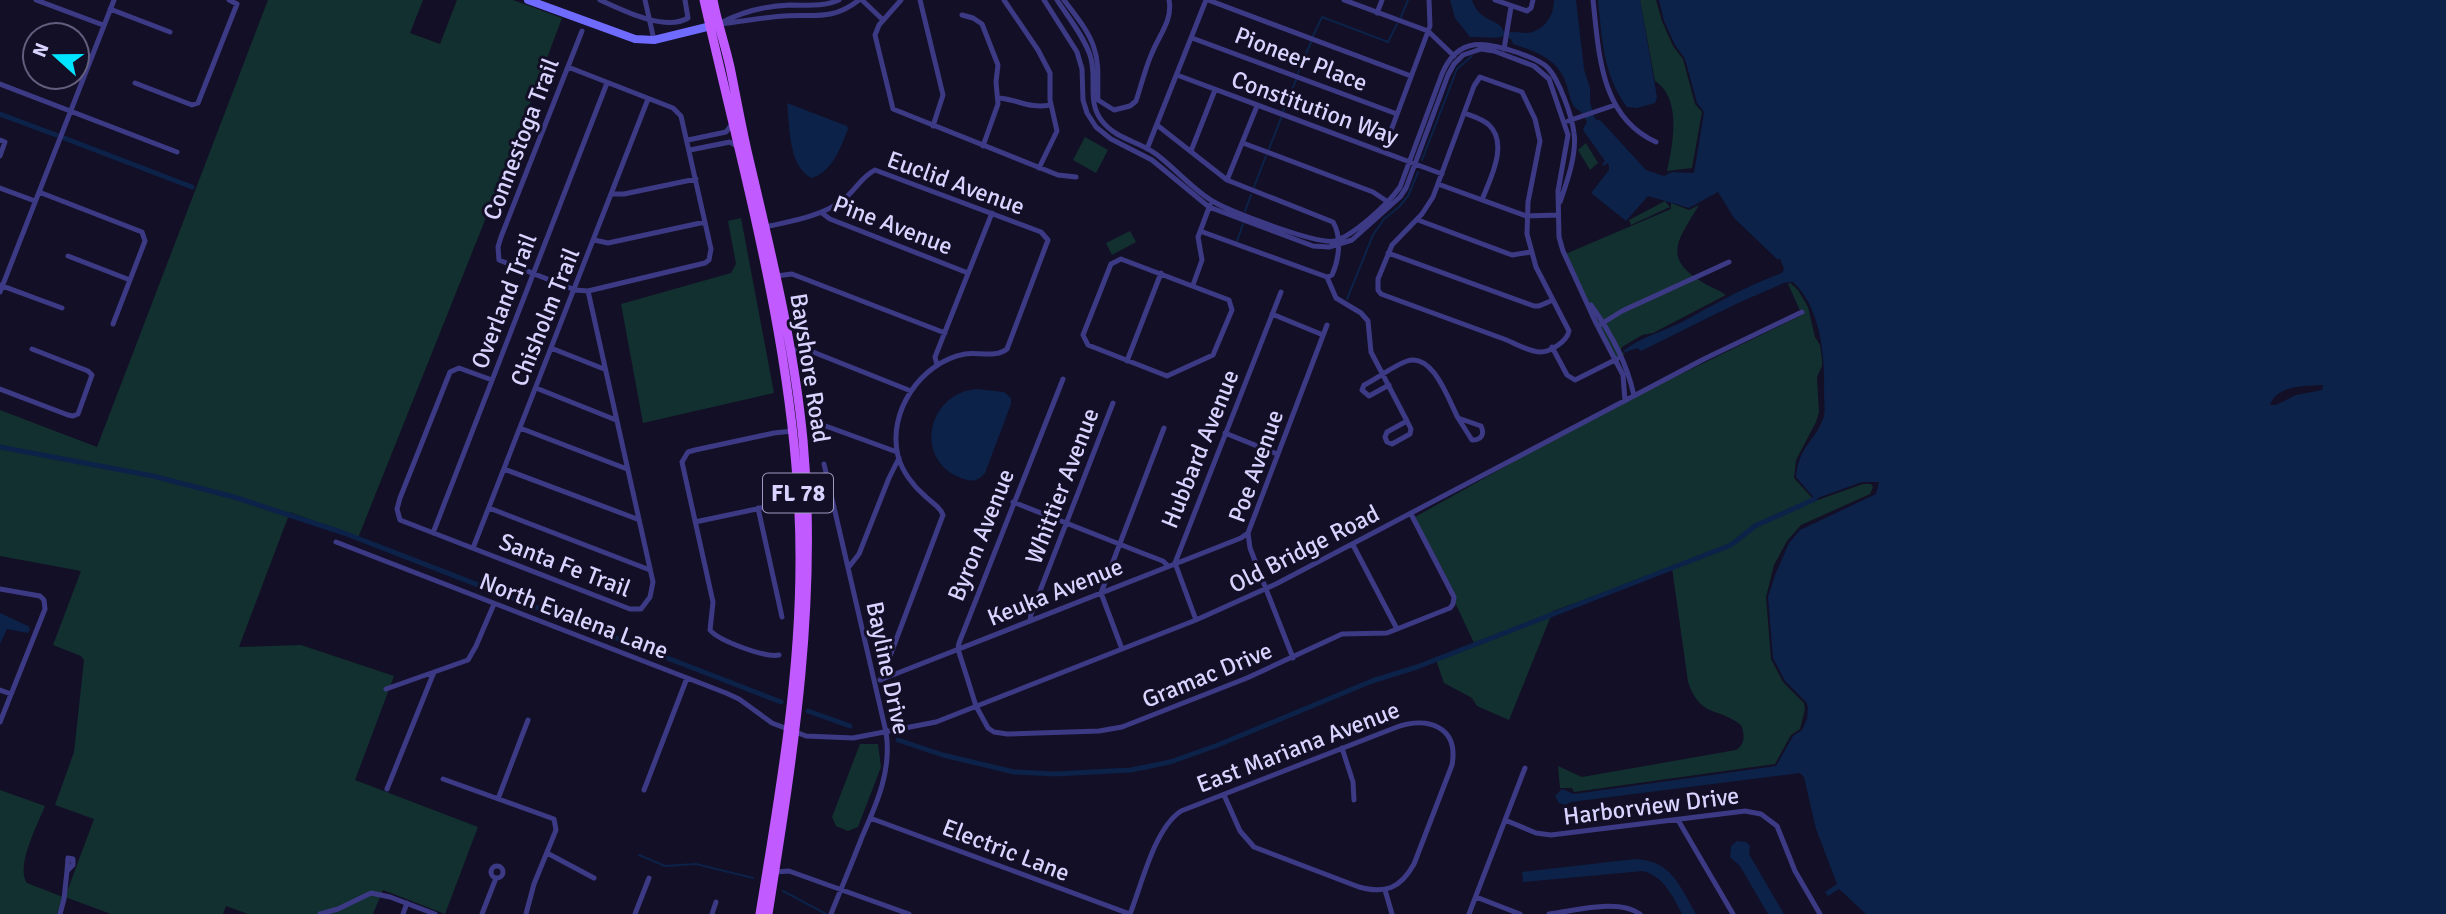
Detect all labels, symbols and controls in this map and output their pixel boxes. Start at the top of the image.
street label: Pioneer Place [1230,20,1372,98]
north arrow [21,21,91,91]
text: N [27,40,55,61]
street label: Connestoga Trail [476,54,566,224]
street label: Constitution Way [1227,64,1403,152]
street label: Euclid Avenue [883,144,1029,222]
street label: Pine Avenue [829,188,957,262]
street label: Overland Trail [464,229,544,373]
street label: Chisholm Trail [504,243,586,391]
street label: Bayshore Road [783,291,837,445]
street label: Hubbard Avenue [1155,365,1245,533]
street label: Whittier Avenue [1019,404,1105,568]
street label: Poe Avenue [1222,406,1290,526]
street label: Byron Avenue [941,465,1021,605]
road number: FL 78 [763,474,833,512]
street label: Old Bridge Road [1224,498,1384,600]
street label: Santa Fe Trail [495,526,635,604]
street label: Keuka Avenue [983,551,1127,633]
street label: North Evalena Lane [475,566,673,666]
street label: Bayline Drive [859,599,917,737]
street label: Gramac Drive [1138,635,1276,715]
street label: East Mariana Avenue [1192,694,1404,800]
street label: Harborview Drive [1561,780,1741,832]
street label: Electric Lane [938,812,1074,888]

